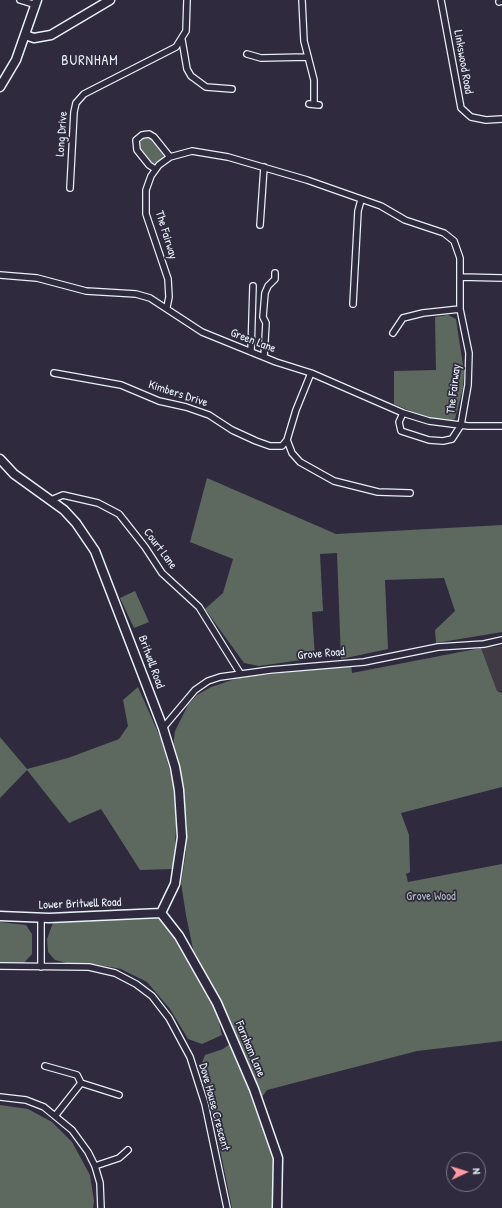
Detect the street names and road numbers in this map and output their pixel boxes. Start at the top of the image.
street label: Linkswood Road [450,29,476,95]
street label: Long Drive [53,111,71,157]
street label: The Fairway [152,209,180,261]
street label: Green Lane [228,326,278,356]
street label: The Fairway [444,363,464,415]
street label: Kimbers Drive [147,378,209,410]
street label: Court Lane [140,526,180,572]
street label: Britwell Road [135,633,167,691]
street label: Grove Road [297,645,345,663]
street label: Lower Britwell Road [39,895,121,913]
street label: Farnham Lane [232,1019,268,1079]
street label: Dove House Crescent [195,1062,233,1152]

